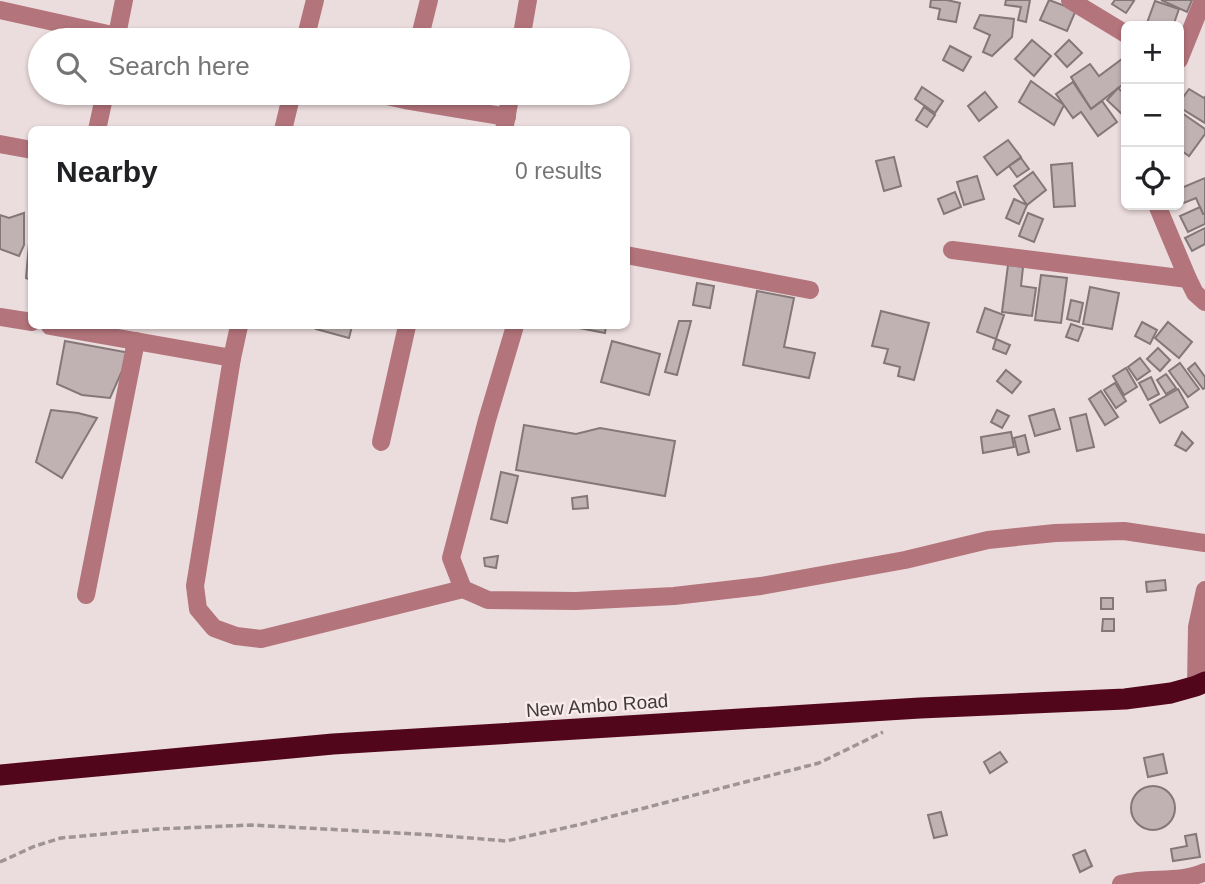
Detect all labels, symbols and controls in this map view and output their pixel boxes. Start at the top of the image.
map controls [1121,21,1184,210]
button: + [1121,21,1184,84]
search box [28,28,630,105]
icon: search [52,48,90,86]
text: Search here [108,51,250,81]
button: − [1121,84,1184,147]
button: locate [1121,147,1184,210]
text: Nearby [56,155,158,188]
text: 0 results [515,158,602,184]
street label: New Ambo Road [525,690,669,721]

